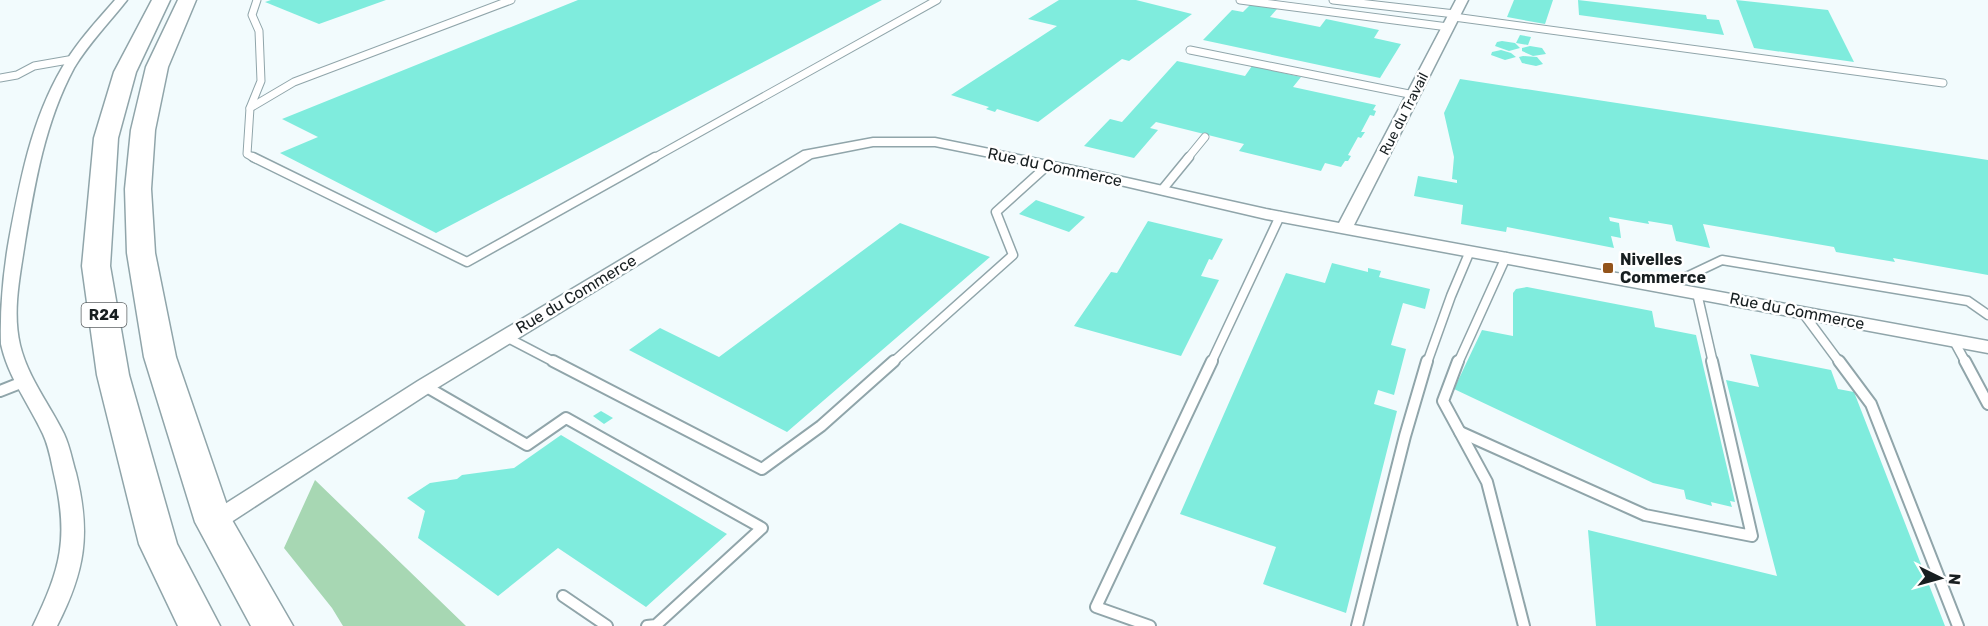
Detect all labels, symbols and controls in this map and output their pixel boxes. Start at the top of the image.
street label: Rue du Travail [1376,70,1432,158]
street label: Rue du Commerce [986,143,1124,191]
place label: Nivelles Commerce [1620,250,1706,287]
street label: Rue du Commerce [512,251,640,337]
marker: Nivelles Commerce [1601,261,1615,275]
street label: Rue du Commerce [1728,289,1866,333]
road number: R24 [82,303,126,327]
north arrow [1910,548,1970,608]
text: N [1944,573,1964,586]

